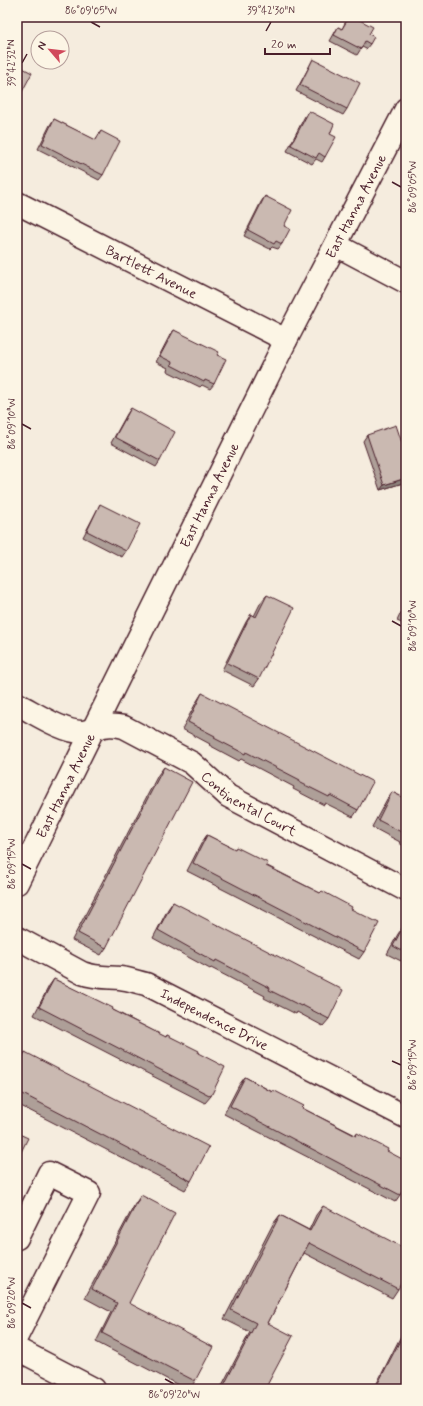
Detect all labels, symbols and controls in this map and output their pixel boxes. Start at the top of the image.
text: 86°09'05"W [65,4,117,18]
text: 39°42'30"N [247,4,295,18]
north arrow [30,30,70,70]
scale bar [265,30,330,56]
text: 20 m [271,37,297,53]
text: 39°42'32"N [5,39,19,87]
text: N [34,39,50,52]
street label: East Hanna Avenue [322,151,391,262]
text: 86°09'05"W [406,161,420,213]
street label: Bartlett Avenue [102,242,200,303]
text: 86°09'10"W [5,398,19,450]
street label: East Hanna Avenue [176,440,244,551]
text: 86°09'10"W [406,600,420,652]
street label: East Hanna Avenue [33,730,100,841]
street label: Continental Court [197,768,300,841]
text: 86°09'15"W [5,839,19,889]
street label: Independence Drive [157,985,271,1055]
text: 86°09'15"W [406,1040,420,1090]
text: 86°09'20"W [5,1277,19,1329]
text: 86°09'20"W [148,1388,200,1402]

